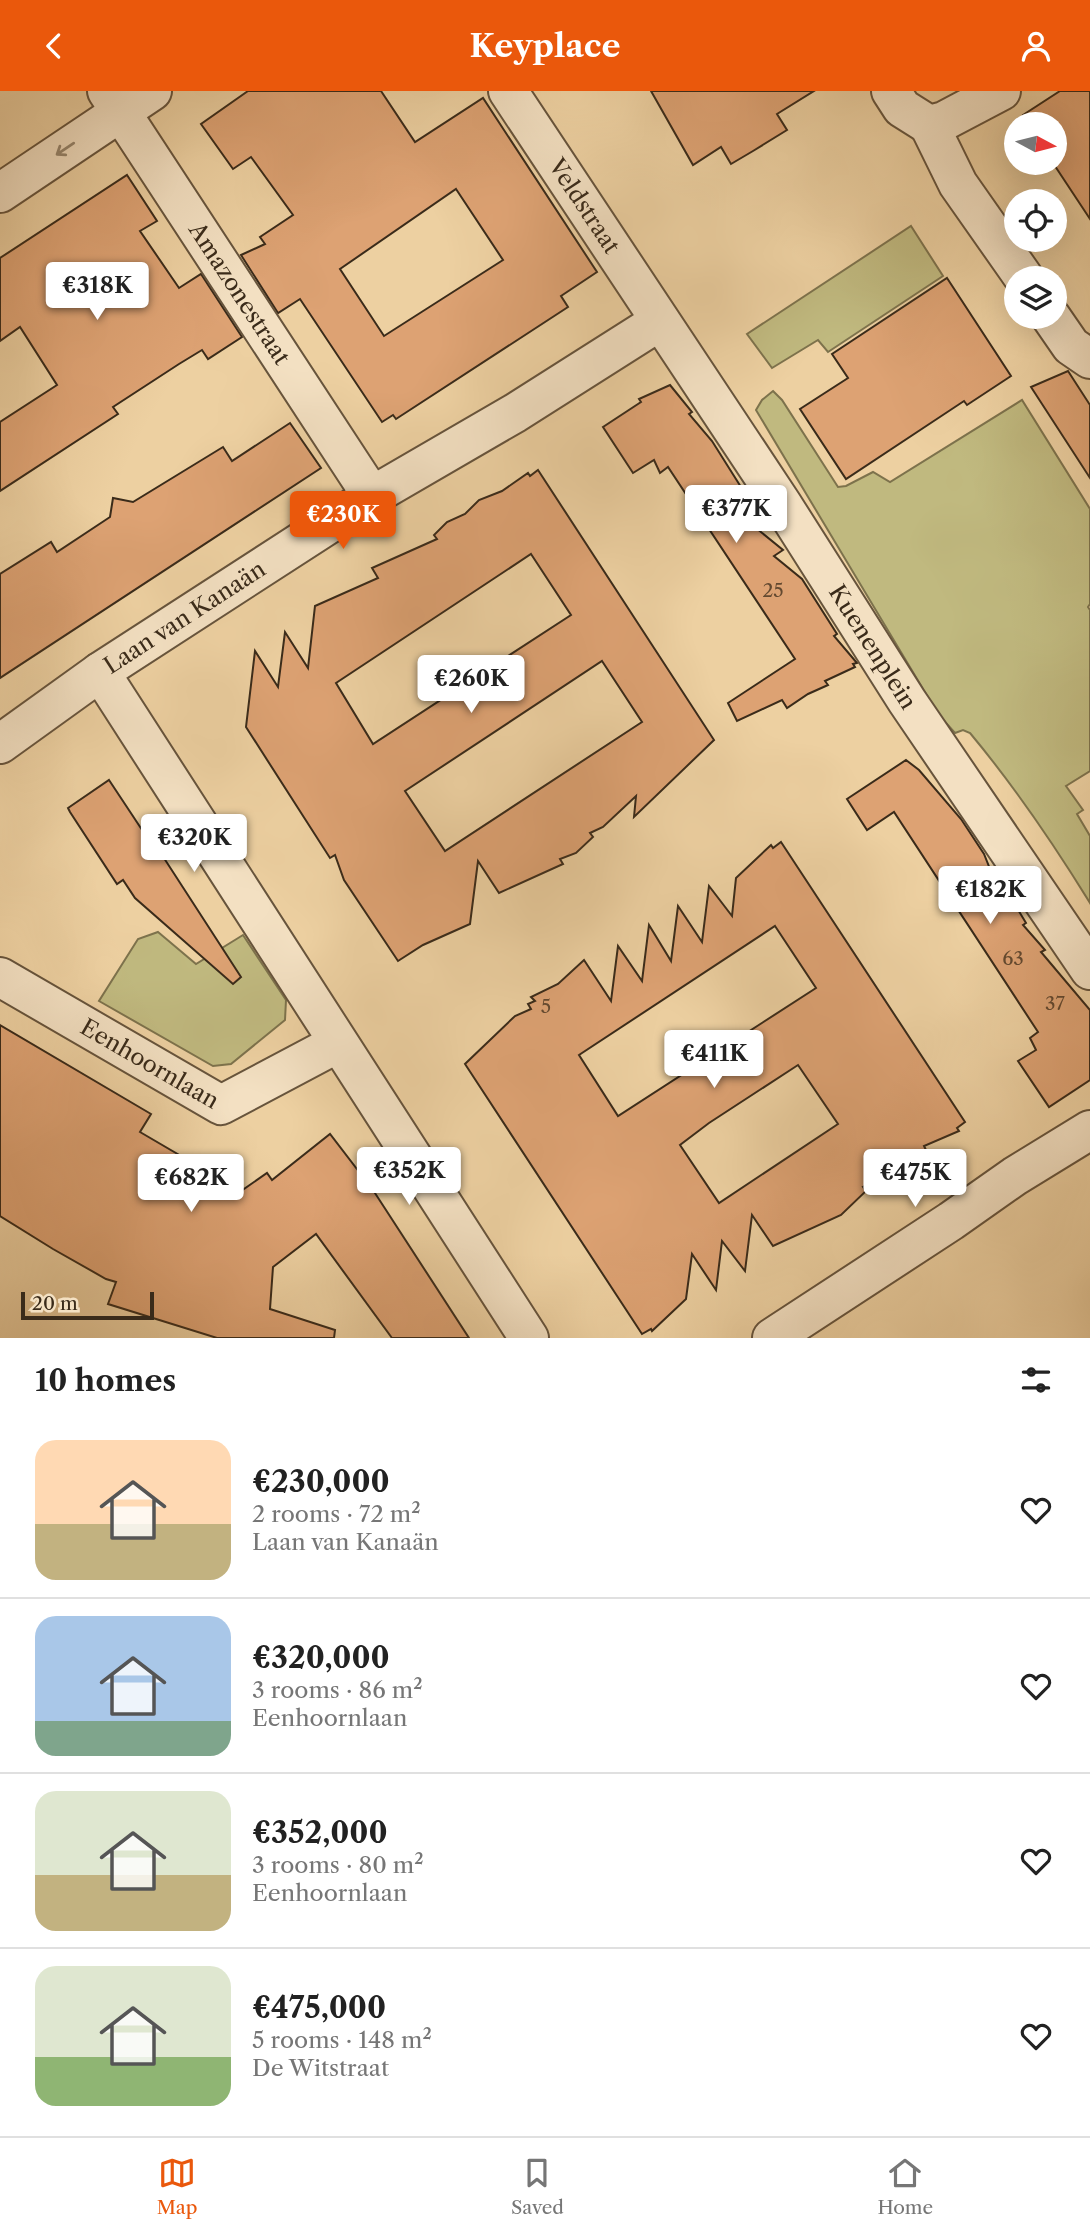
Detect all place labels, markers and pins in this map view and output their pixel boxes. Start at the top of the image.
pin: €318K [48,263,146,322]
pin: €377K [687,485,785,545]
pin: €230K [294,491,392,551]
pin: €260K [422,655,520,715]
pin: €320K [145,815,243,874]
pin: €182K [941,867,1039,926]
pin: €411K [665,1031,763,1090]
pin: €352K [360,1147,458,1207]
pin: €475K [866,1149,964,1209]
pin: €682K [142,1155,240,1214]

